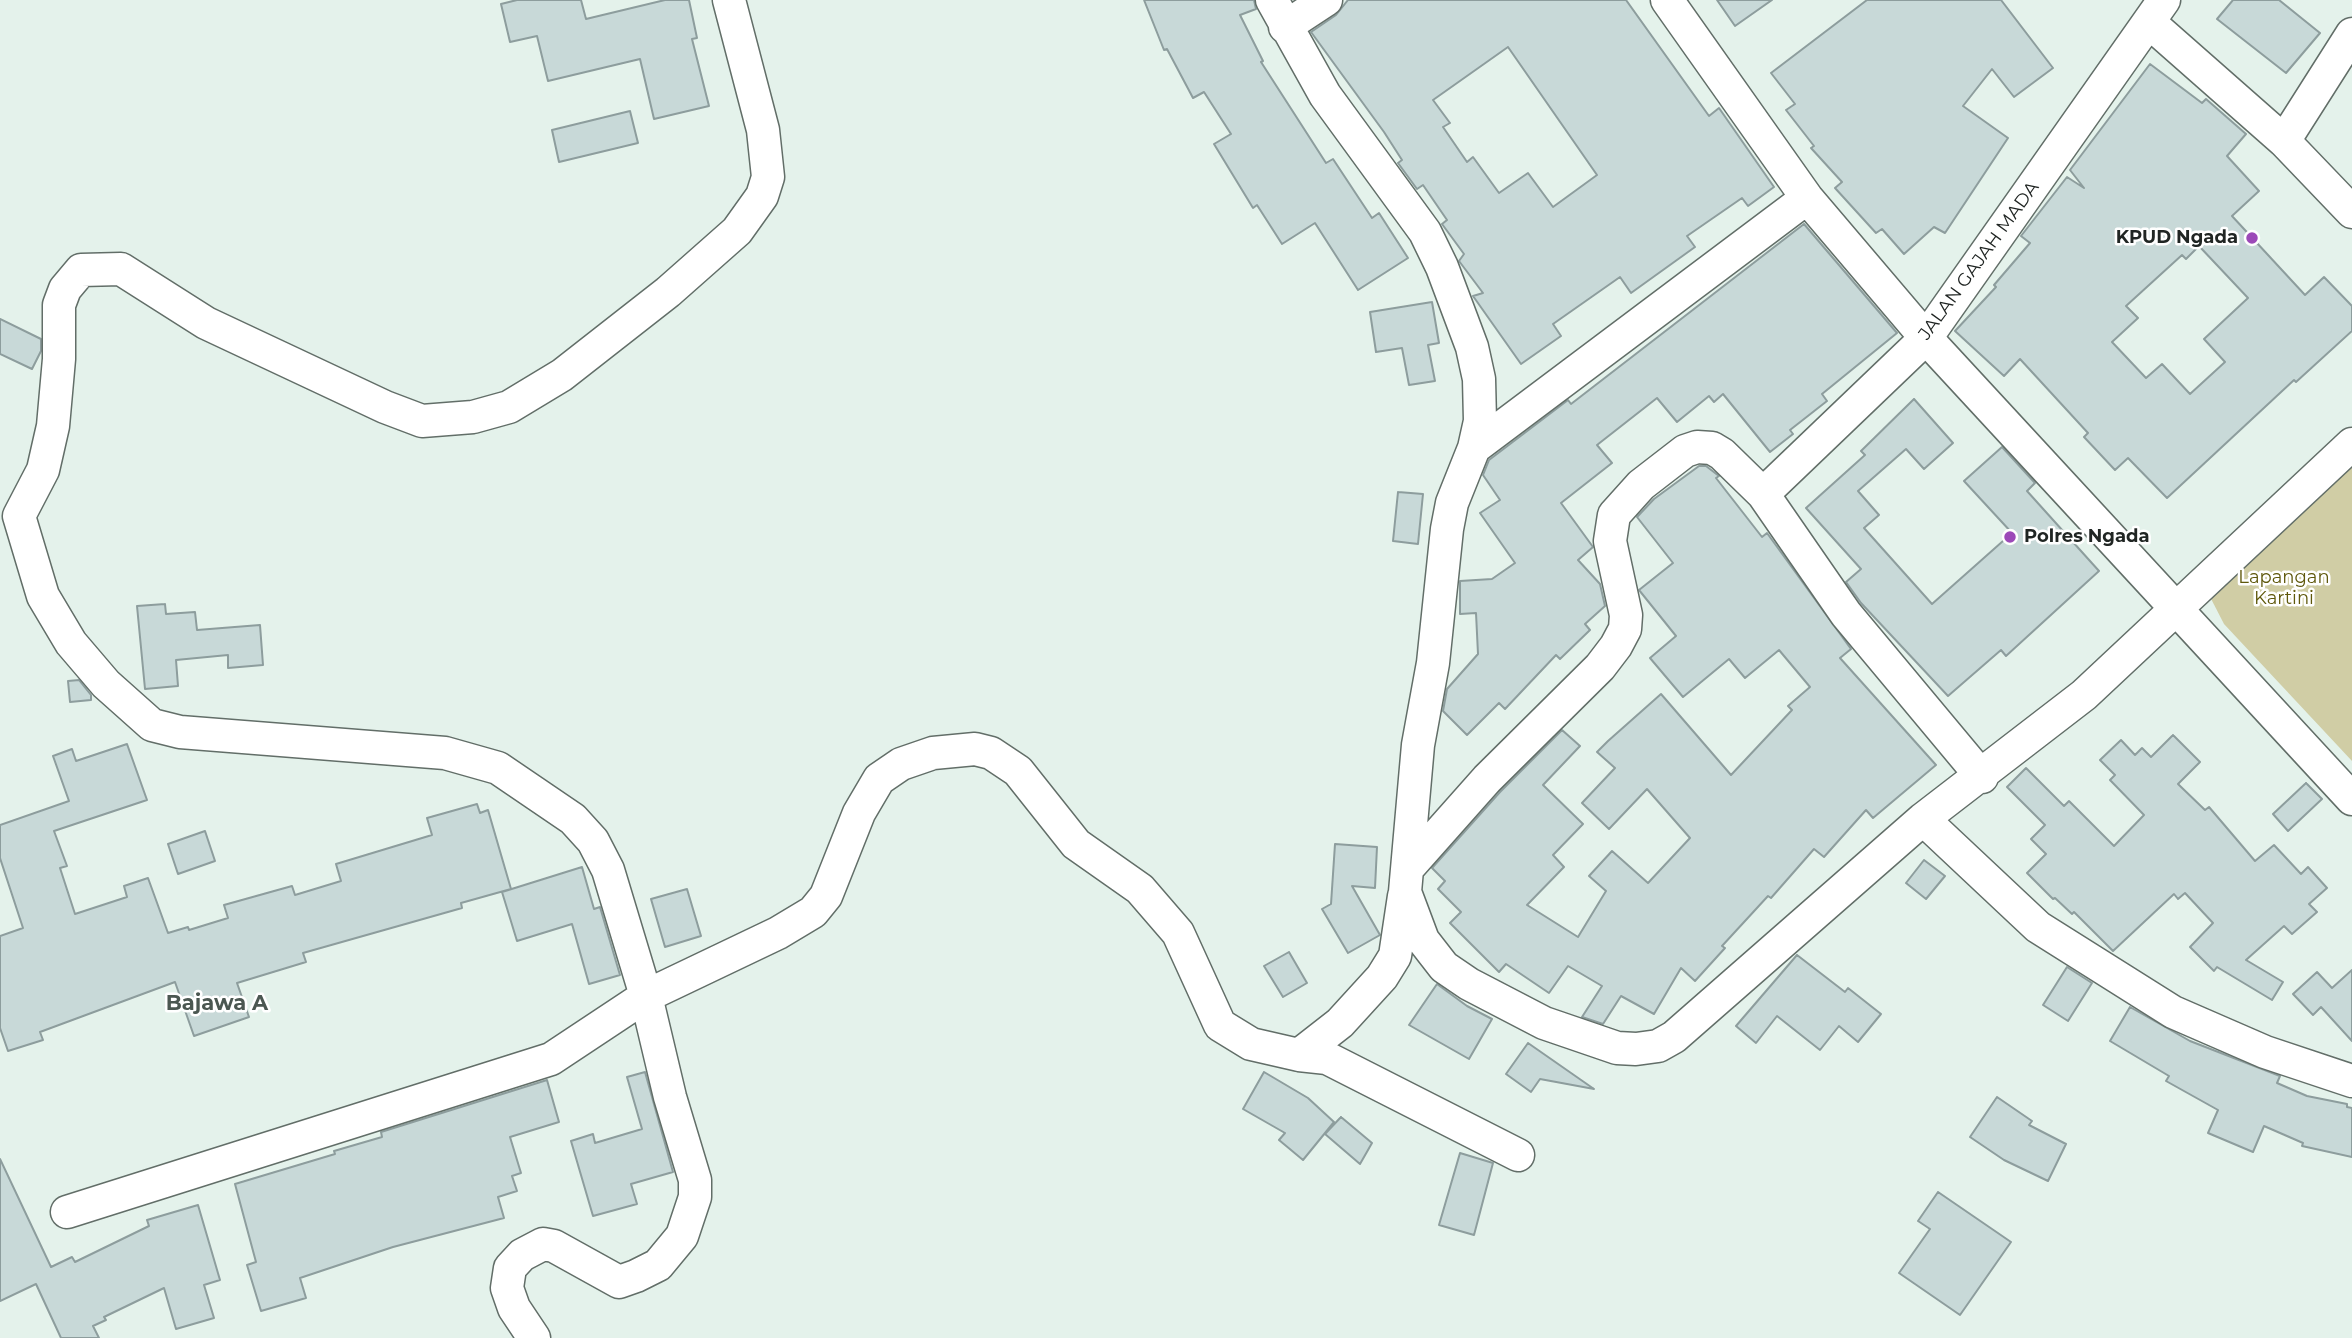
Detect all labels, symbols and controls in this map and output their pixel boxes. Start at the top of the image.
street label: JALAN GAJAH MADA [1914,178,2044,344]
place label: KPUD Ngada [2116,227,2238,249]
marker: KPUD Ngada [2244,230,2260,246]
place label: Polres Ngada [2024,526,2150,548]
marker: Polres Ngada [2002,529,2018,545]
park label: Lapangan Kartini [2238,567,2330,610]
district label: Bajawa A [166,991,268,1017]

